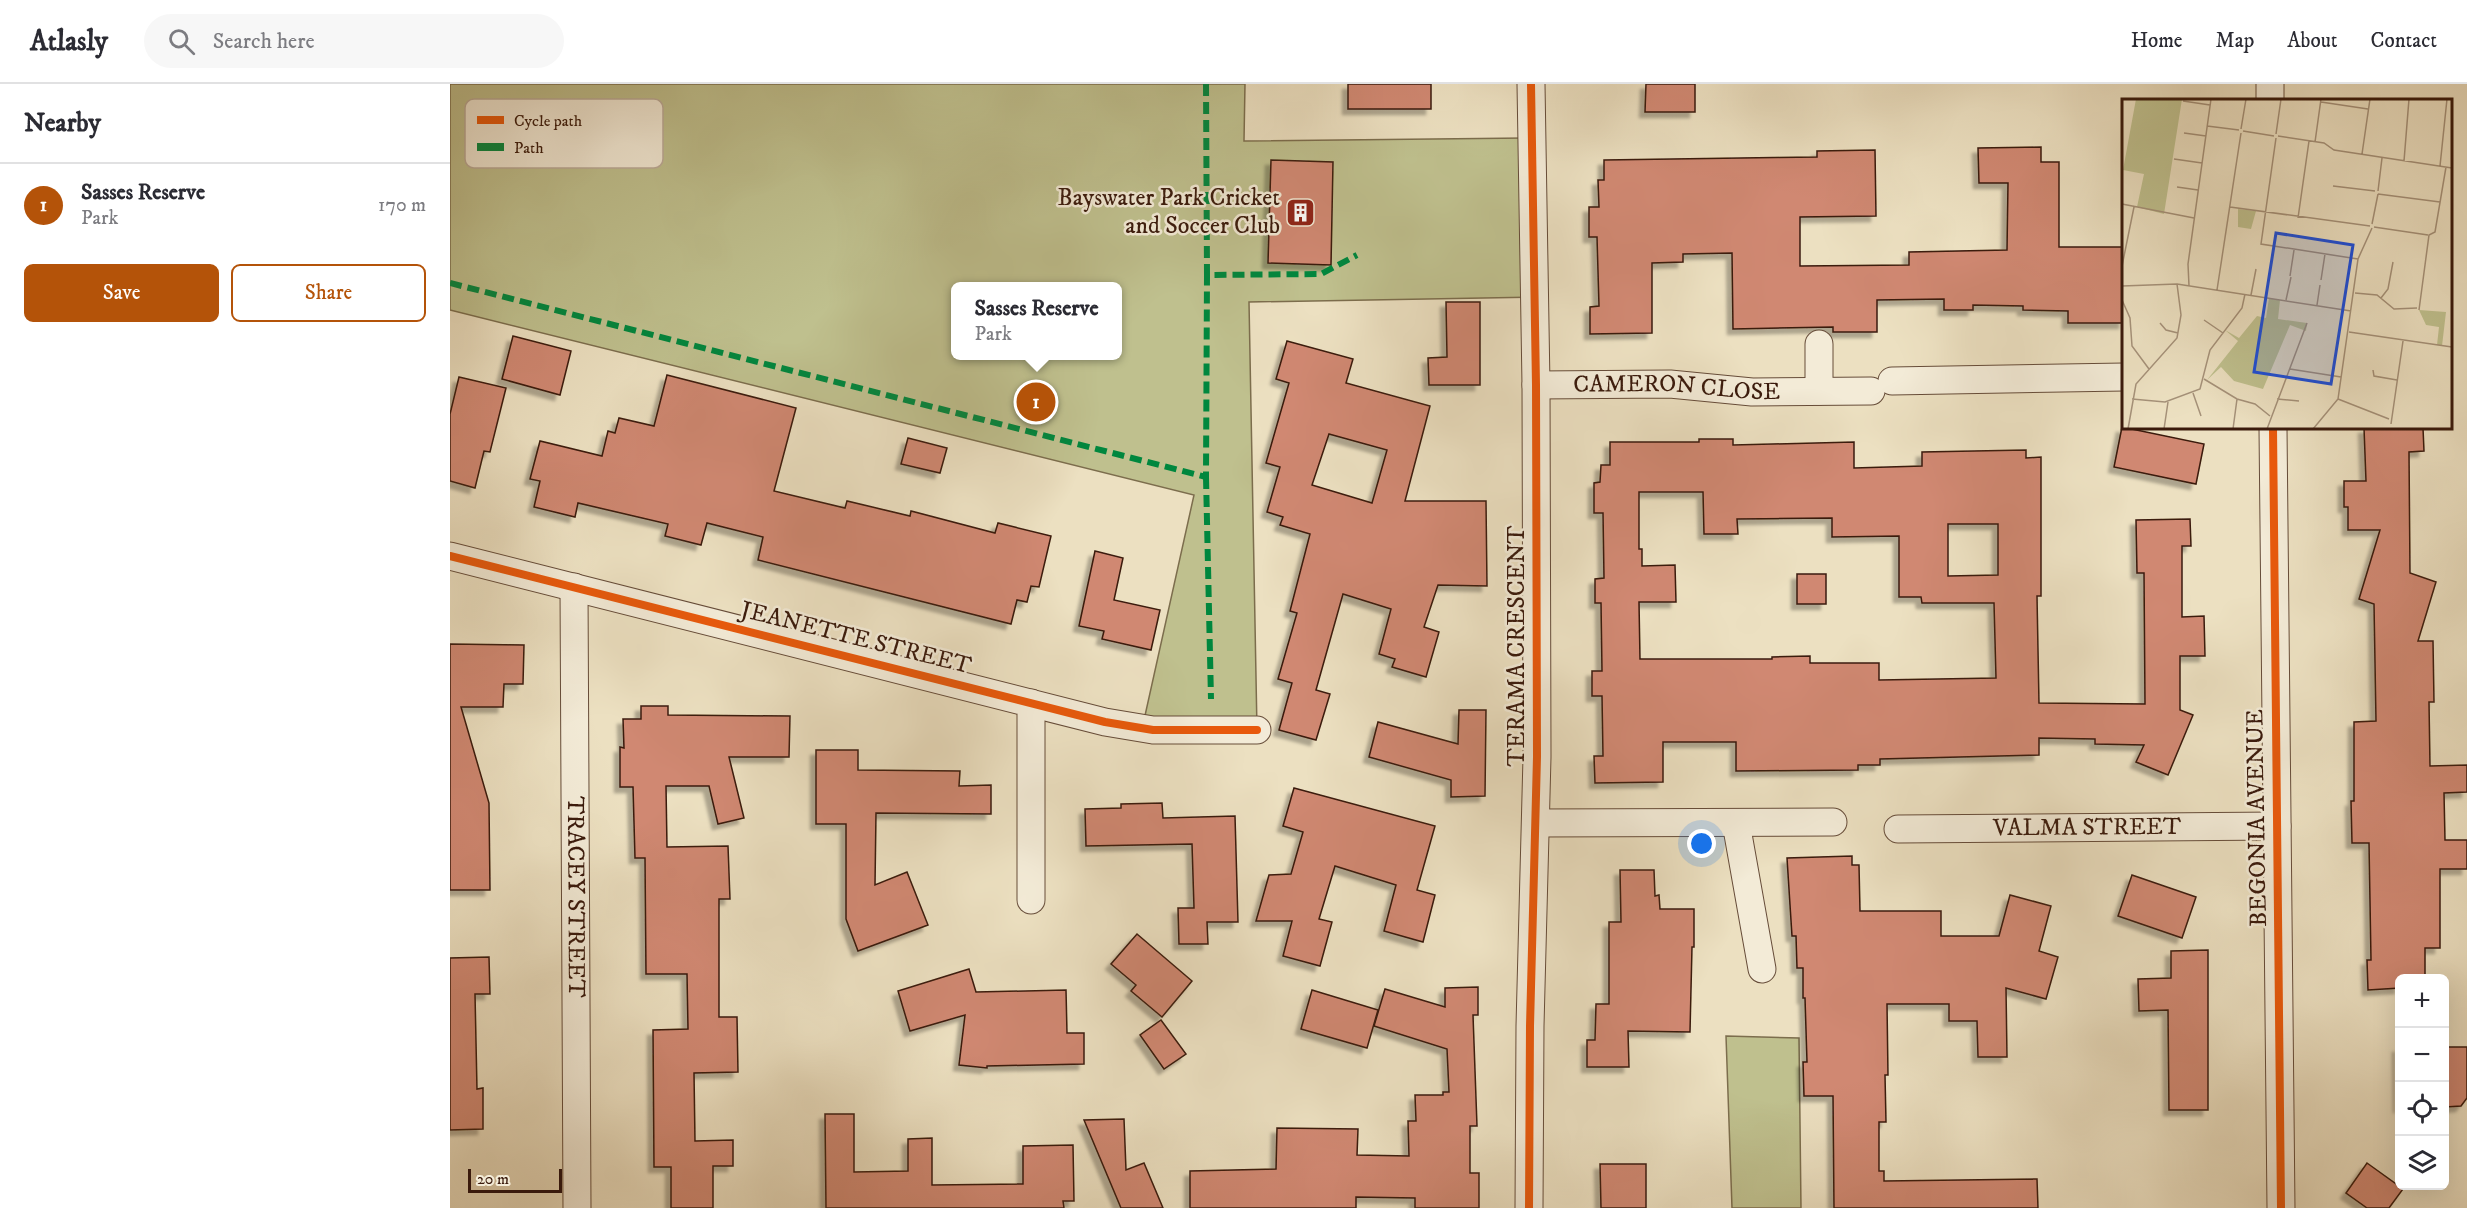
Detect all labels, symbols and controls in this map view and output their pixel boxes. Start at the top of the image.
search box [144,14,564,68]
text: Atlasly [30,24,108,59]
icon: search [165,25,198,58]
text: Search here [213,28,315,55]
text: Home [2131,28,2183,54]
text: Map [2216,28,2254,54]
text: About [2287,28,2338,54]
text: Contact [2371,28,2437,54]
legend [465,99,663,168]
inset map [2122,99,2452,429]
text: Nearby [24,107,101,140]
text: Cycle path [514,111,583,131]
text: Path [514,138,544,158]
text: Sasses Reserve [81,179,205,206]
place label: Bayswater Park Cricket and Soccer Club [1058,183,1280,241]
text: 1 [40,193,47,218]
text: 170 m [378,193,426,218]
building icon: Bayswater Park Cricket and Soccer Club [1285,196,1317,228]
text: Park [81,206,118,231]
button: Save [24,264,219,322]
button: Share [231,264,426,322]
popup [951,282,1122,360]
text: Sasses Reserve [974,295,1099,322]
text: Park [974,322,1012,347]
street label: CAMERON CLOSE [1573,369,1780,407]
pin: 1 [1016,380,1056,424]
street label: TERAMA CRESCENT [1502,525,1532,767]
street label: JEANETTE STREET [736,594,974,681]
street label: BEGONIA AVENUE [2240,709,2274,927]
street label: TRACEY STREET [560,796,591,998]
street label: VALMA STREET [1992,812,2181,843]
your location [1687,829,1716,858]
map controls [2395,974,2449,1190]
button: + [2395,974,2449,1028]
button: − [2395,1028,2449,1082]
button: locate [2395,1082,2449,1136]
button: layers [2395,1136,2449,1190]
scale bar [468,1166,562,1194]
text: 20 m [477,1169,509,1189]

